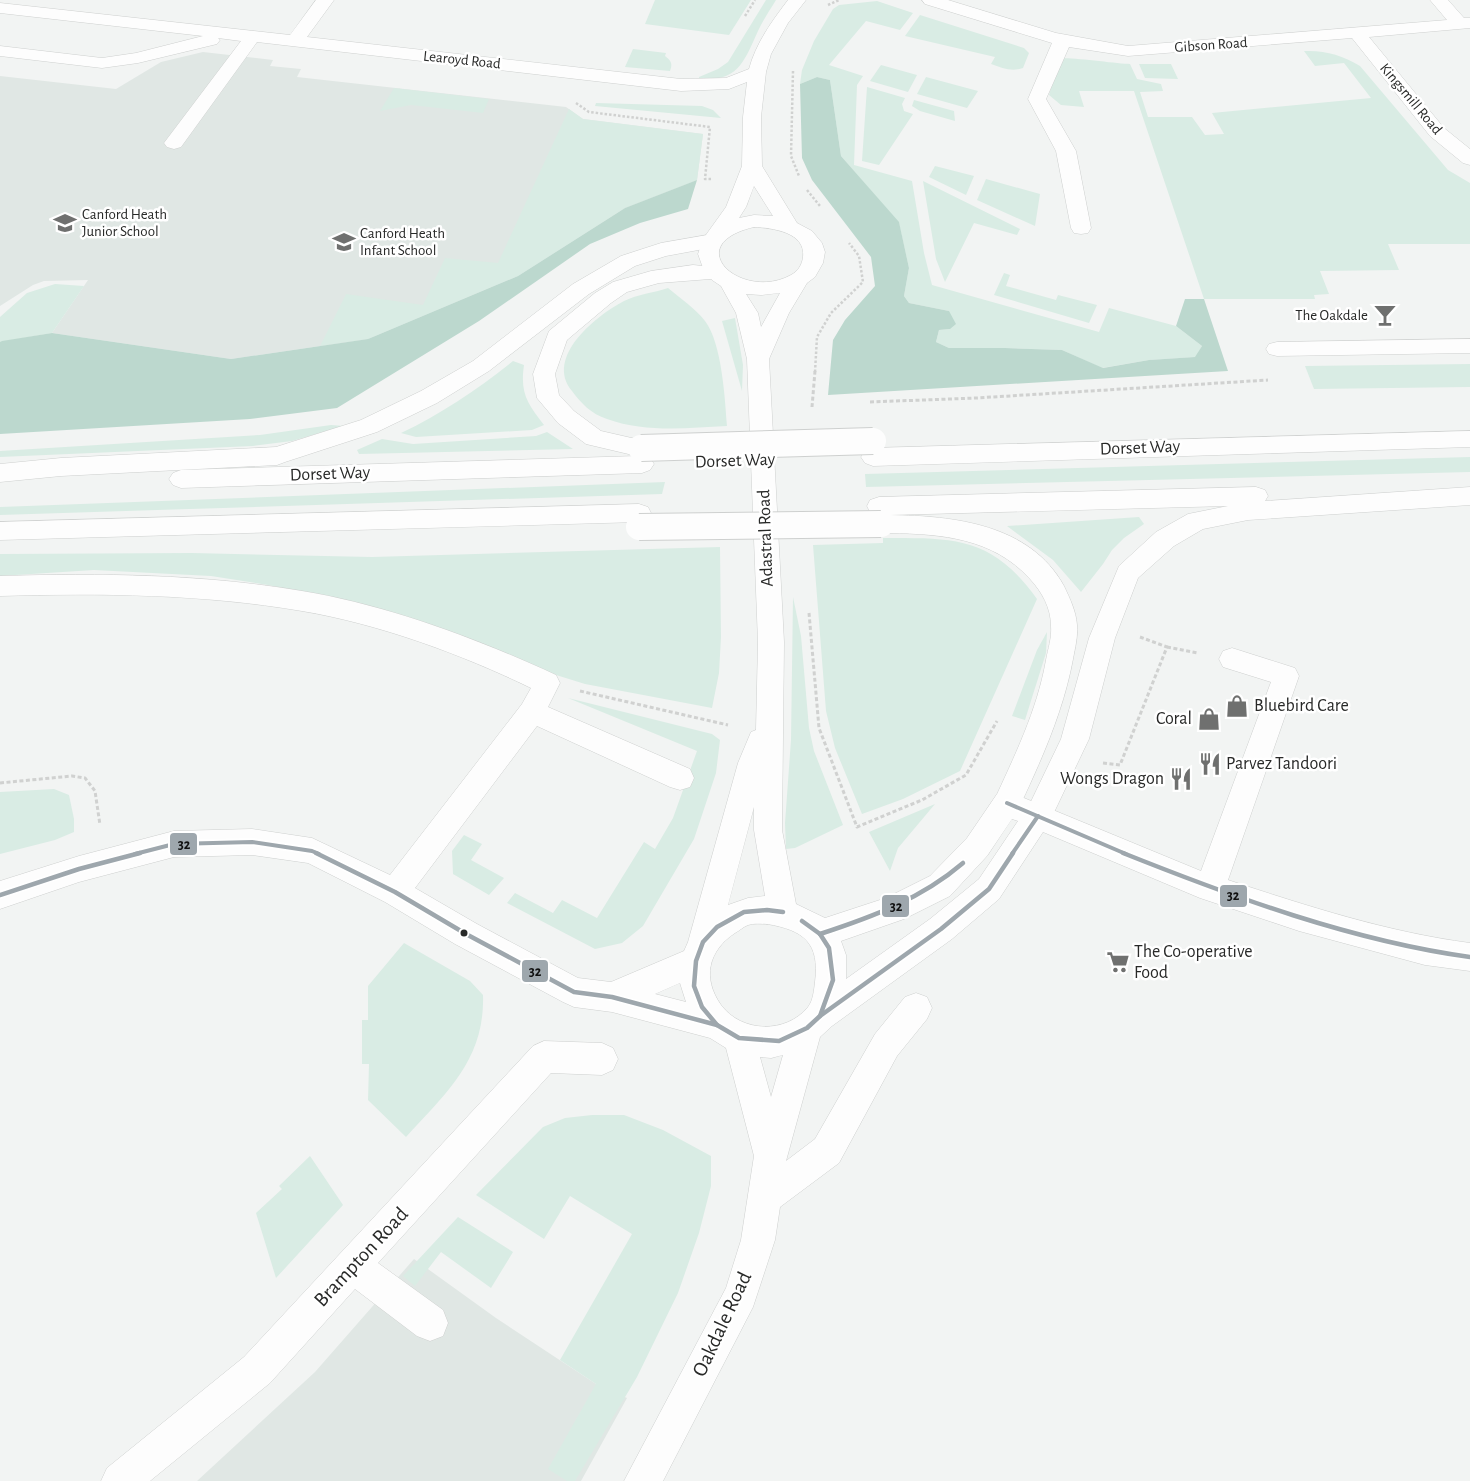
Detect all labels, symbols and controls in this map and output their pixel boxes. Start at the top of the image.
street label: Gibson Road [1174,35,1248,55]
street label: Learoyd Road [422,48,502,72]
street label: Kingsmill Road [1377,61,1445,138]
place label: Canford Heath Junior School [82,207,167,239]
school or university icon: Canford Heath Junior School [52,210,78,236]
place label: Canford Heath Infant School [360,226,445,258]
school or university icon: Canford Heath Infant School [331,229,357,255]
bar icon: The Oakdale [1372,302,1398,328]
place label: The Oakdale [1295,308,1368,323]
street label: Dorset Way [1099,438,1181,458]
street label: Dorset Way [694,451,776,471]
street label: Dorset Way [289,464,371,484]
street label: Adastral Road [755,489,777,587]
shop icon: Bluebird Care [1224,693,1250,719]
place label: Bluebird Care [1254,697,1349,715]
shop icon: Coral [1196,706,1222,732]
place label: Coral [1156,710,1192,728]
restaurant icon: Parvez Tandoori [1197,751,1223,777]
place label: Parvez Tandoori [1226,755,1337,773]
restaurant icon: Wongs Dragon [1168,766,1194,792]
place label: Wongs Dragon [1060,770,1164,788]
line badge: 32 [169,832,198,856]
text: 32 [178,838,191,852]
line badge: 32 [1219,884,1248,908]
text: 32 [1227,889,1240,903]
line badge: 32 [881,894,910,918]
text: 32 [890,900,903,914]
unlabelled marker [459,928,469,938]
place label: The Co-operative Food [1134,943,1253,982]
supermarket icon: The Co-operative Food [1105,949,1131,975]
line badge: 32 [521,959,549,983]
text: 32 [529,965,542,979]
street label: Brampton Road [310,1203,412,1311]
street label: Oakdale Road [689,1268,755,1380]

